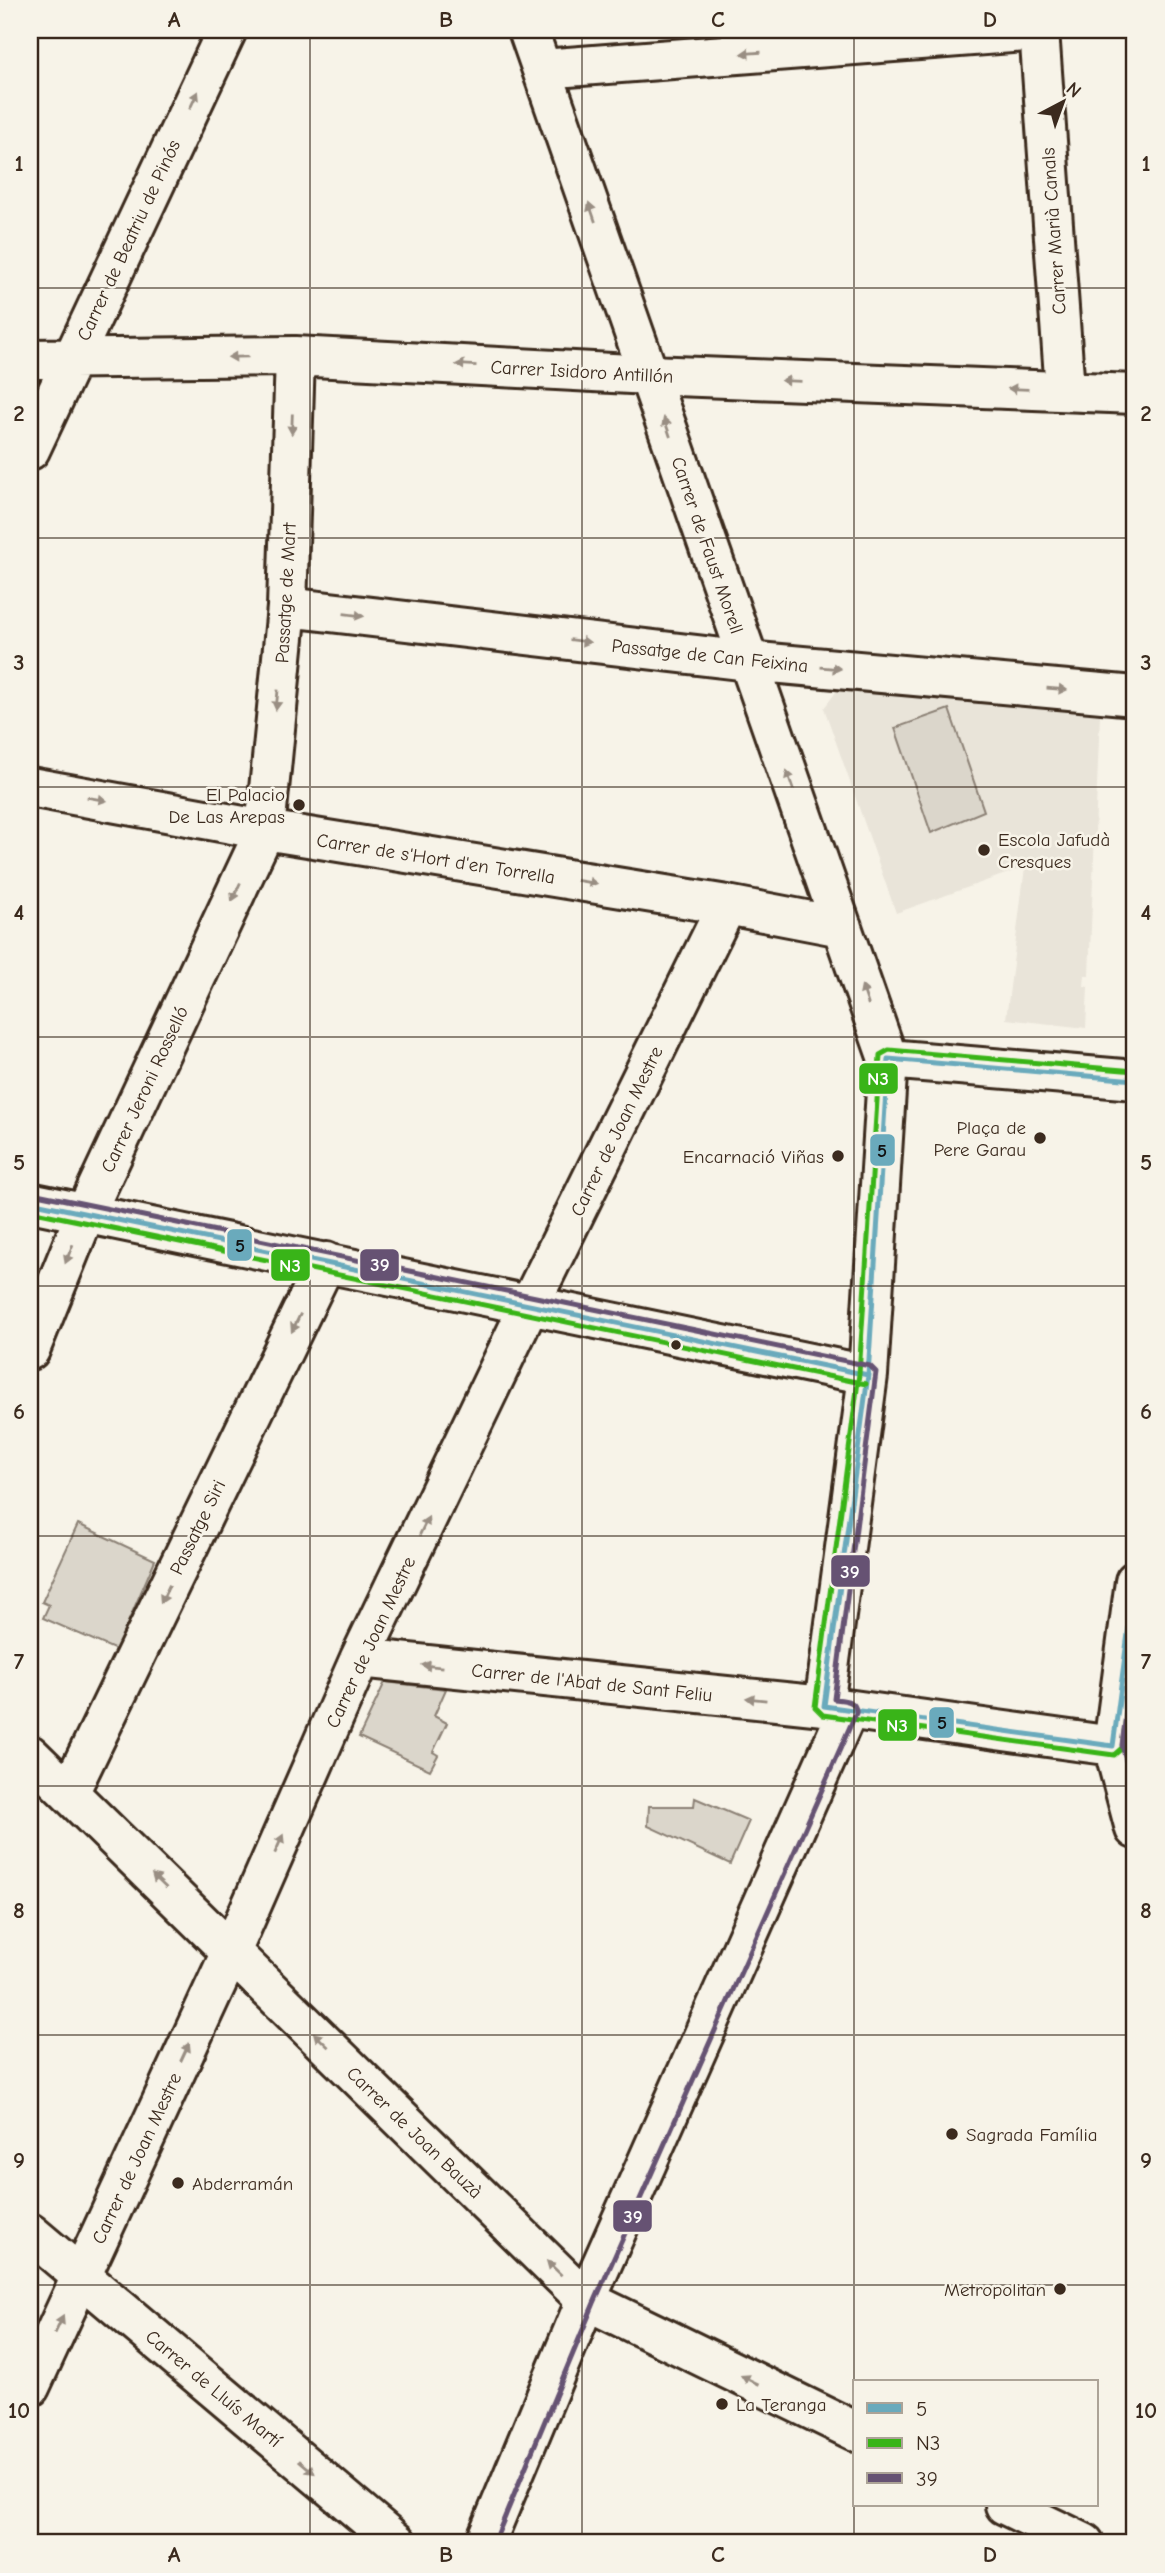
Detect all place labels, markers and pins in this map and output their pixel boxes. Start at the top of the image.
place label: El Palacio De Las Arepas [168,784,285,828]
marker: El Palacio De Las Arepas [291,797,307,813]
place label: Escola Jafudà Cresques [998,829,1110,873]
marker: Escola Jafudà Cresques [976,842,992,858]
place label: Plaça de Pere Garau [933,1117,1026,1161]
marker: Plaça de Pere Garau [1032,1130,1048,1146]
place label: Encarnació Viñas [683,1146,824,1168]
marker: Encarnació Viñas [830,1148,846,1164]
unlabelled marker [669,1338,683,1352]
place label: Sagrada Família [966,2124,1098,2146]
marker: Sagrada Família [944,2126,960,2142]
place label: Abderramán [192,2173,293,2195]
marker: Abderramán [170,2175,186,2191]
place label: Metropolitan [944,2279,1046,2301]
marker: Metropolitan [1052,2281,1068,2297]
place label: La Teranga [736,2394,827,2416]
marker: La Teranga [714,2396,730,2412]

